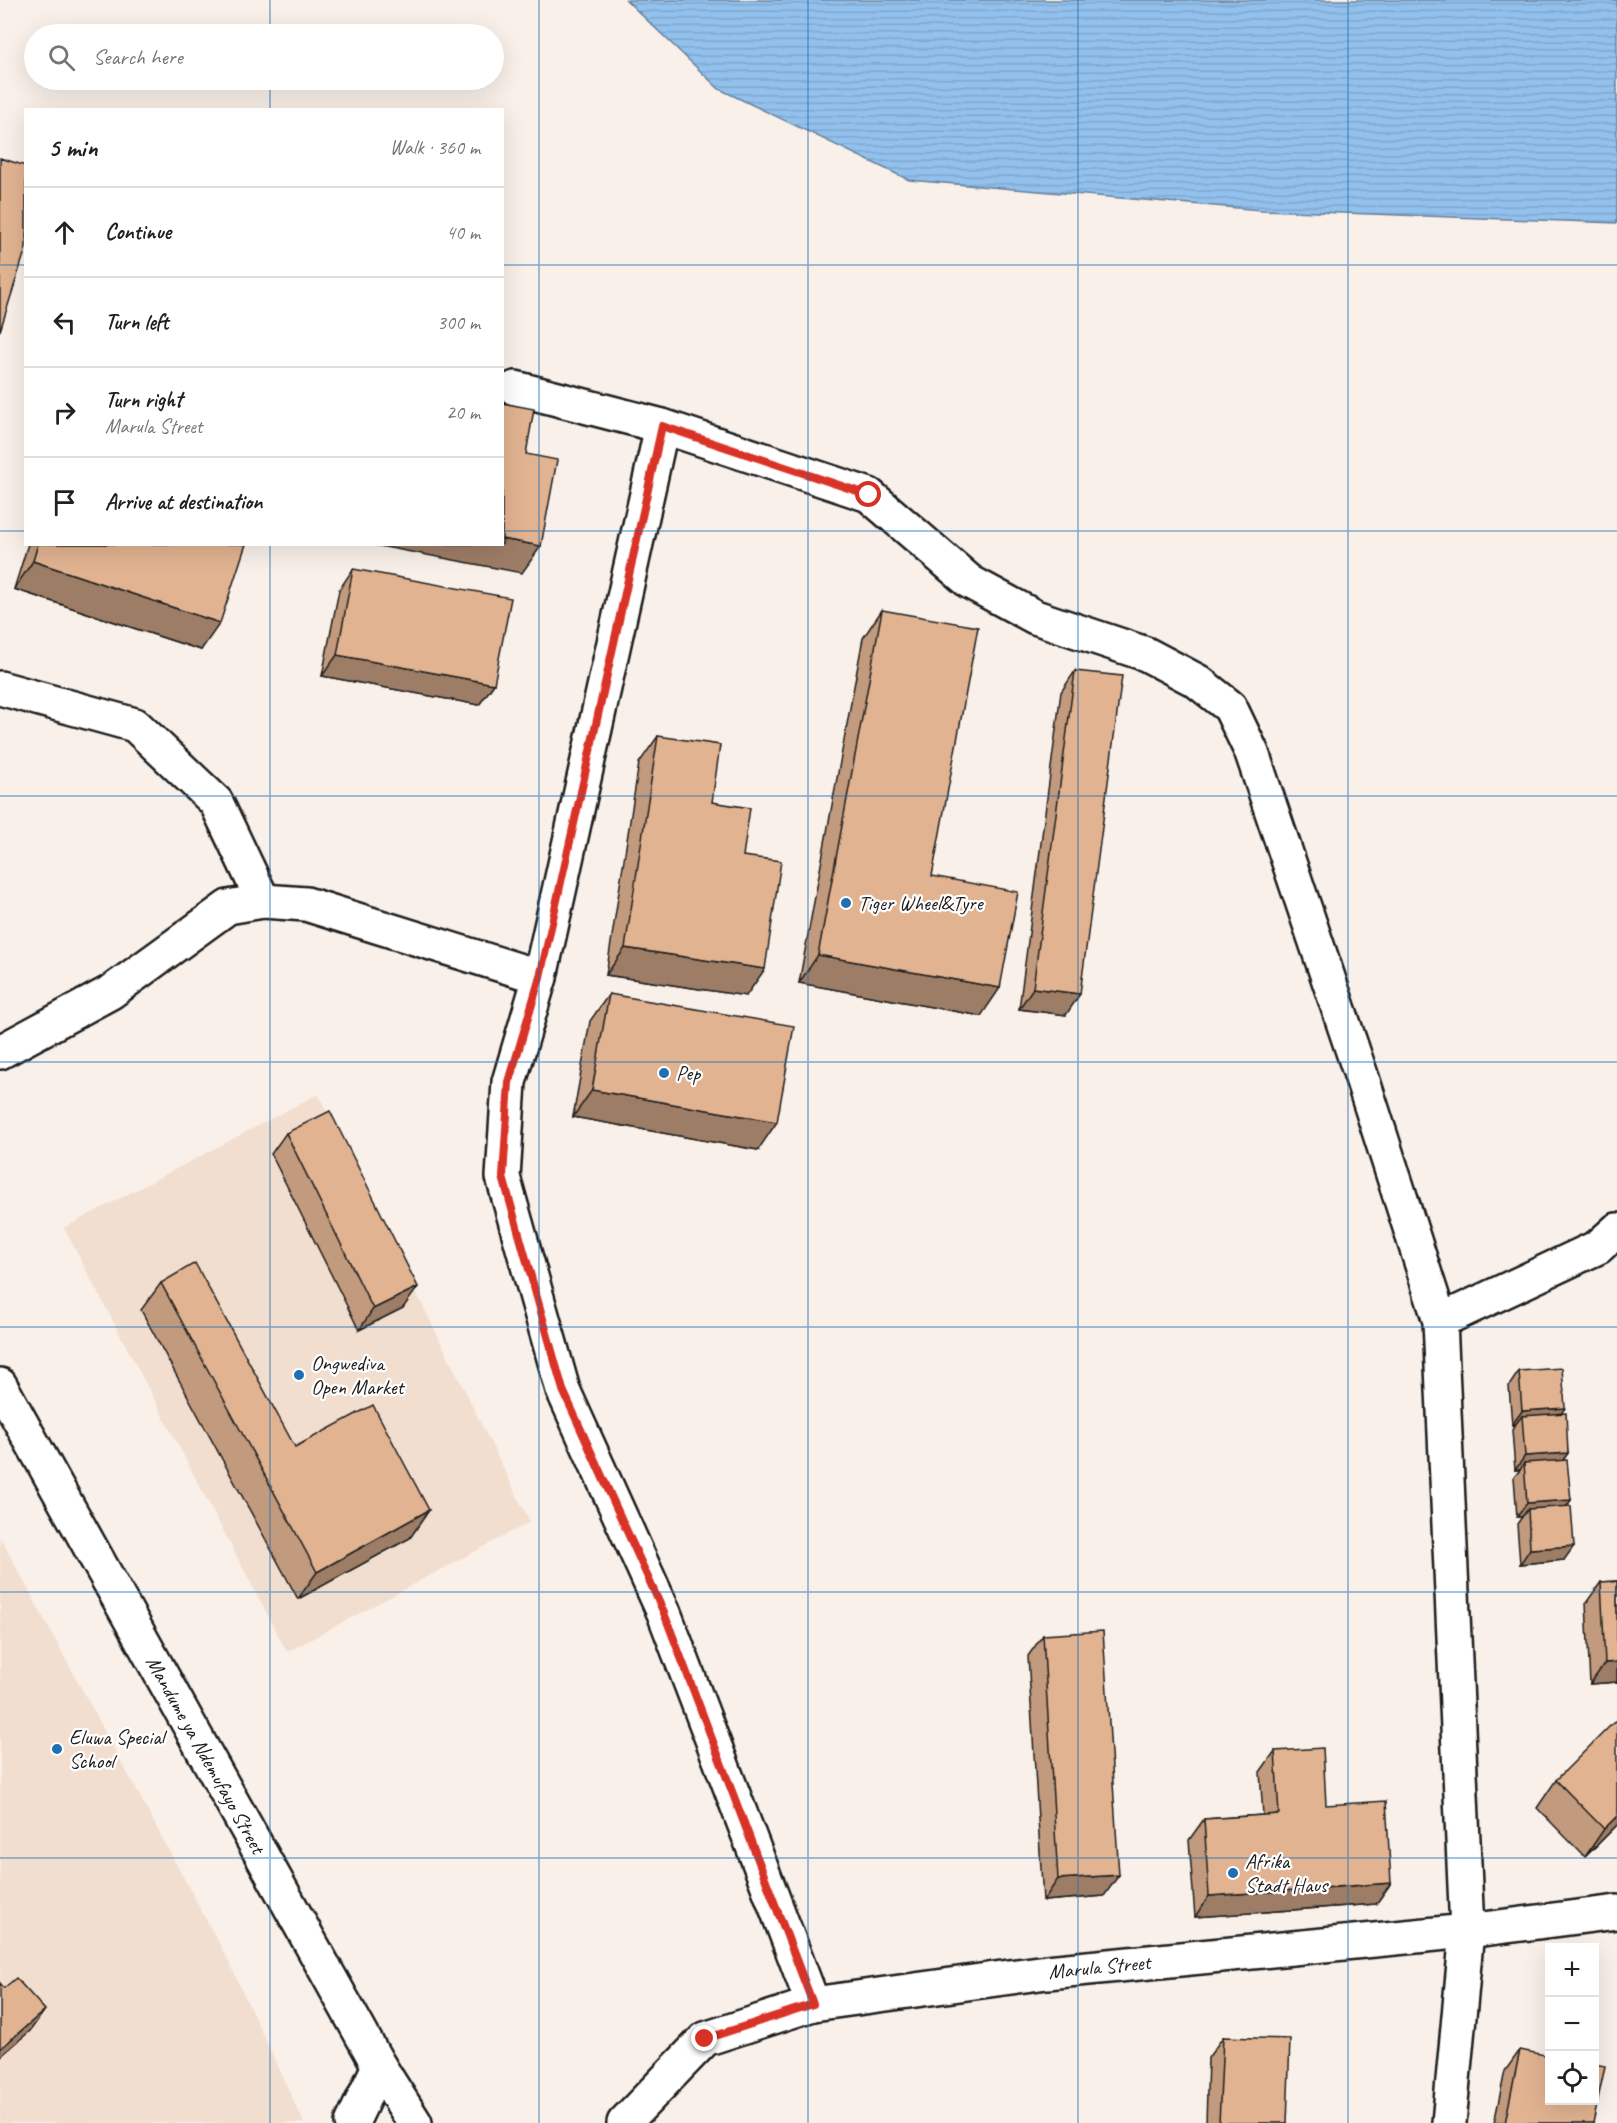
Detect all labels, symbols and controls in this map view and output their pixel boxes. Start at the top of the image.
search box [24,24,504,90]
icon: search [45,41,78,74]
text: Search here [93,43,183,71]
text: 5 min [48,131,97,164]
text: Walk · 360 m [390,135,480,160]
icon: ahead [48,216,81,249]
text: Continue [105,218,171,246]
text: 40 m [446,220,480,245]
icon: left [48,306,81,339]
text: Turn left [105,308,169,336]
text: 300 m [437,310,480,335]
text: Turn right [105,386,182,414]
icon: right [48,396,81,429]
text: 20 m [446,400,480,425]
text: Marula Street [105,414,202,439]
route start [855,481,881,507]
icon: arrive [48,486,81,519]
text: Arrive at destination [105,488,262,516]
place label: Tiger Wheel&Tyre [858,890,985,916]
marker: Tiger Wheel&Tyre [839,896,853,910]
place label: Pep [676,1060,701,1086]
marker: Pep [657,1066,671,1080]
place label: Ongwediva Open Market [311,1350,406,1400]
marker: Ongwediva Open Market [292,1368,306,1382]
street label: Mandume ya Ndemufayo Street [140,1651,272,1860]
place label: Eluwa Special School [69,1724,168,1774]
marker: Eluwa Special School [50,1742,64,1756]
place label: Afrika Stadt Haus [1245,1848,1329,1898]
marker: Afrika Stadt Haus [1226,1866,1240,1880]
map controls [1545,1943,1599,2105]
button: + [1545,1943,1599,1997]
street label: Marula Street [1047,1949,1154,1985]
button: − [1545,1997,1599,2051]
route end [691,2025,717,2051]
button: locate [1545,2051,1599,2105]

